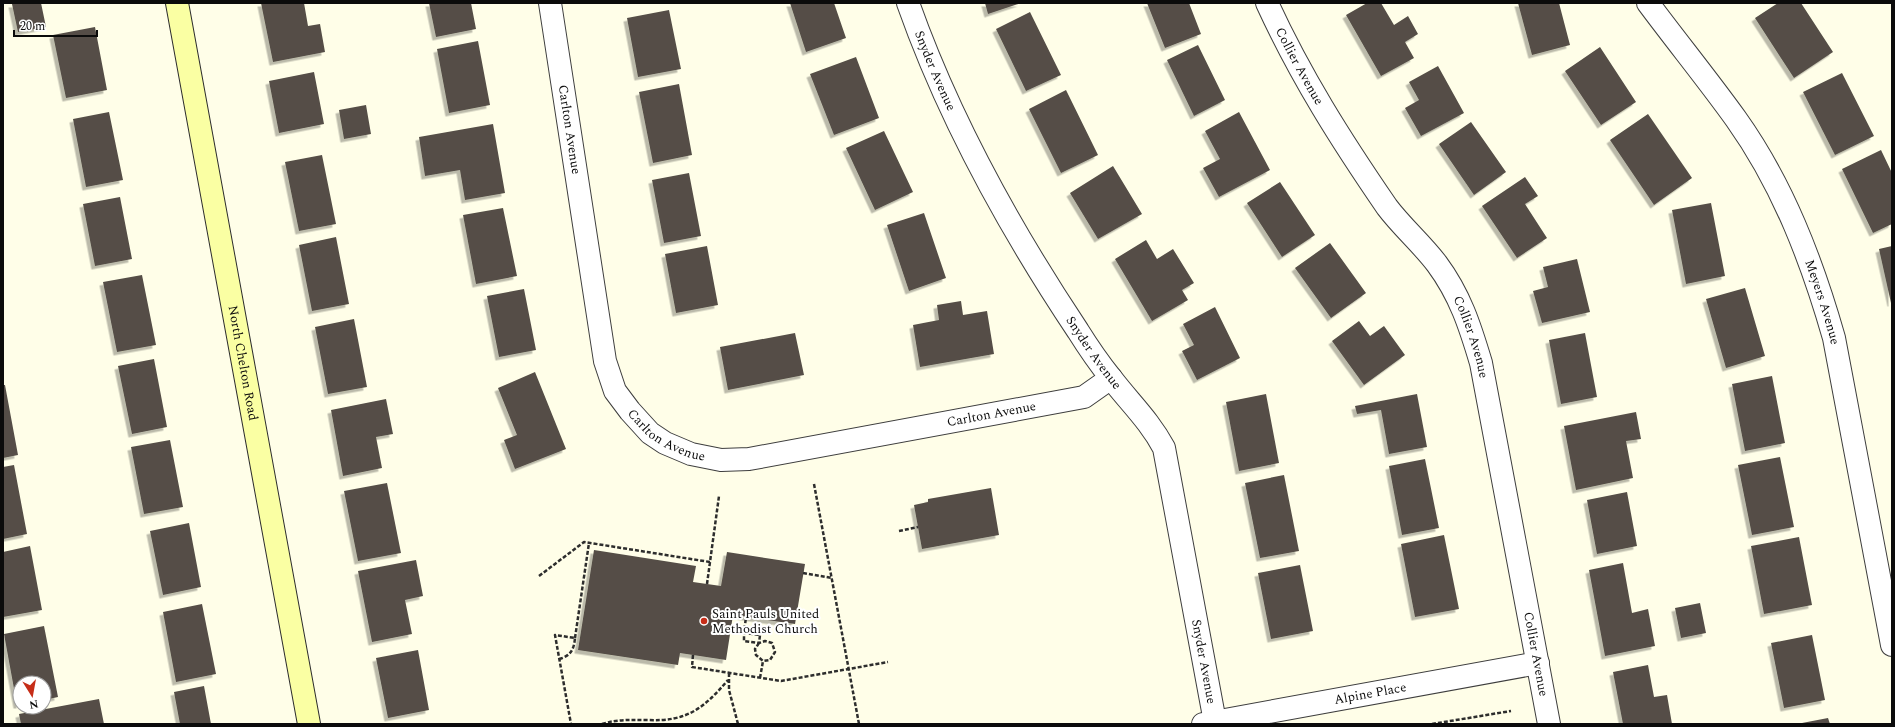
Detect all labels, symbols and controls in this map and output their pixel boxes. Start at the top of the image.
scale bar [14,12,97,38]
text: 20 m [20,17,45,36]
street label: Collier Avenue [1270,24,1329,109]
street label: Snyder Avenue [909,28,961,114]
street label: Carlton Avenue [553,83,586,176]
street label: Meyers Avenue [1799,257,1845,346]
street label: Collier Avenue [1448,292,1494,380]
street label: North Chelton Road [223,304,263,422]
street label: Snyder Avenue [1061,312,1126,394]
street label: Carlton Avenue [945,396,1038,432]
street label: Carlton Avenue [623,404,707,467]
place label: Saint Pauls United Methodist Church [712,604,819,639]
street label: Collier Avenue [1518,610,1554,698]
marker: Saint Pauls United Methodist Church [699,616,709,626]
street label: Snyder Avenue [1186,618,1221,705]
north arrow [12,675,52,715]
street label: Alpine Place [1333,677,1408,710]
text: N [28,695,40,714]

